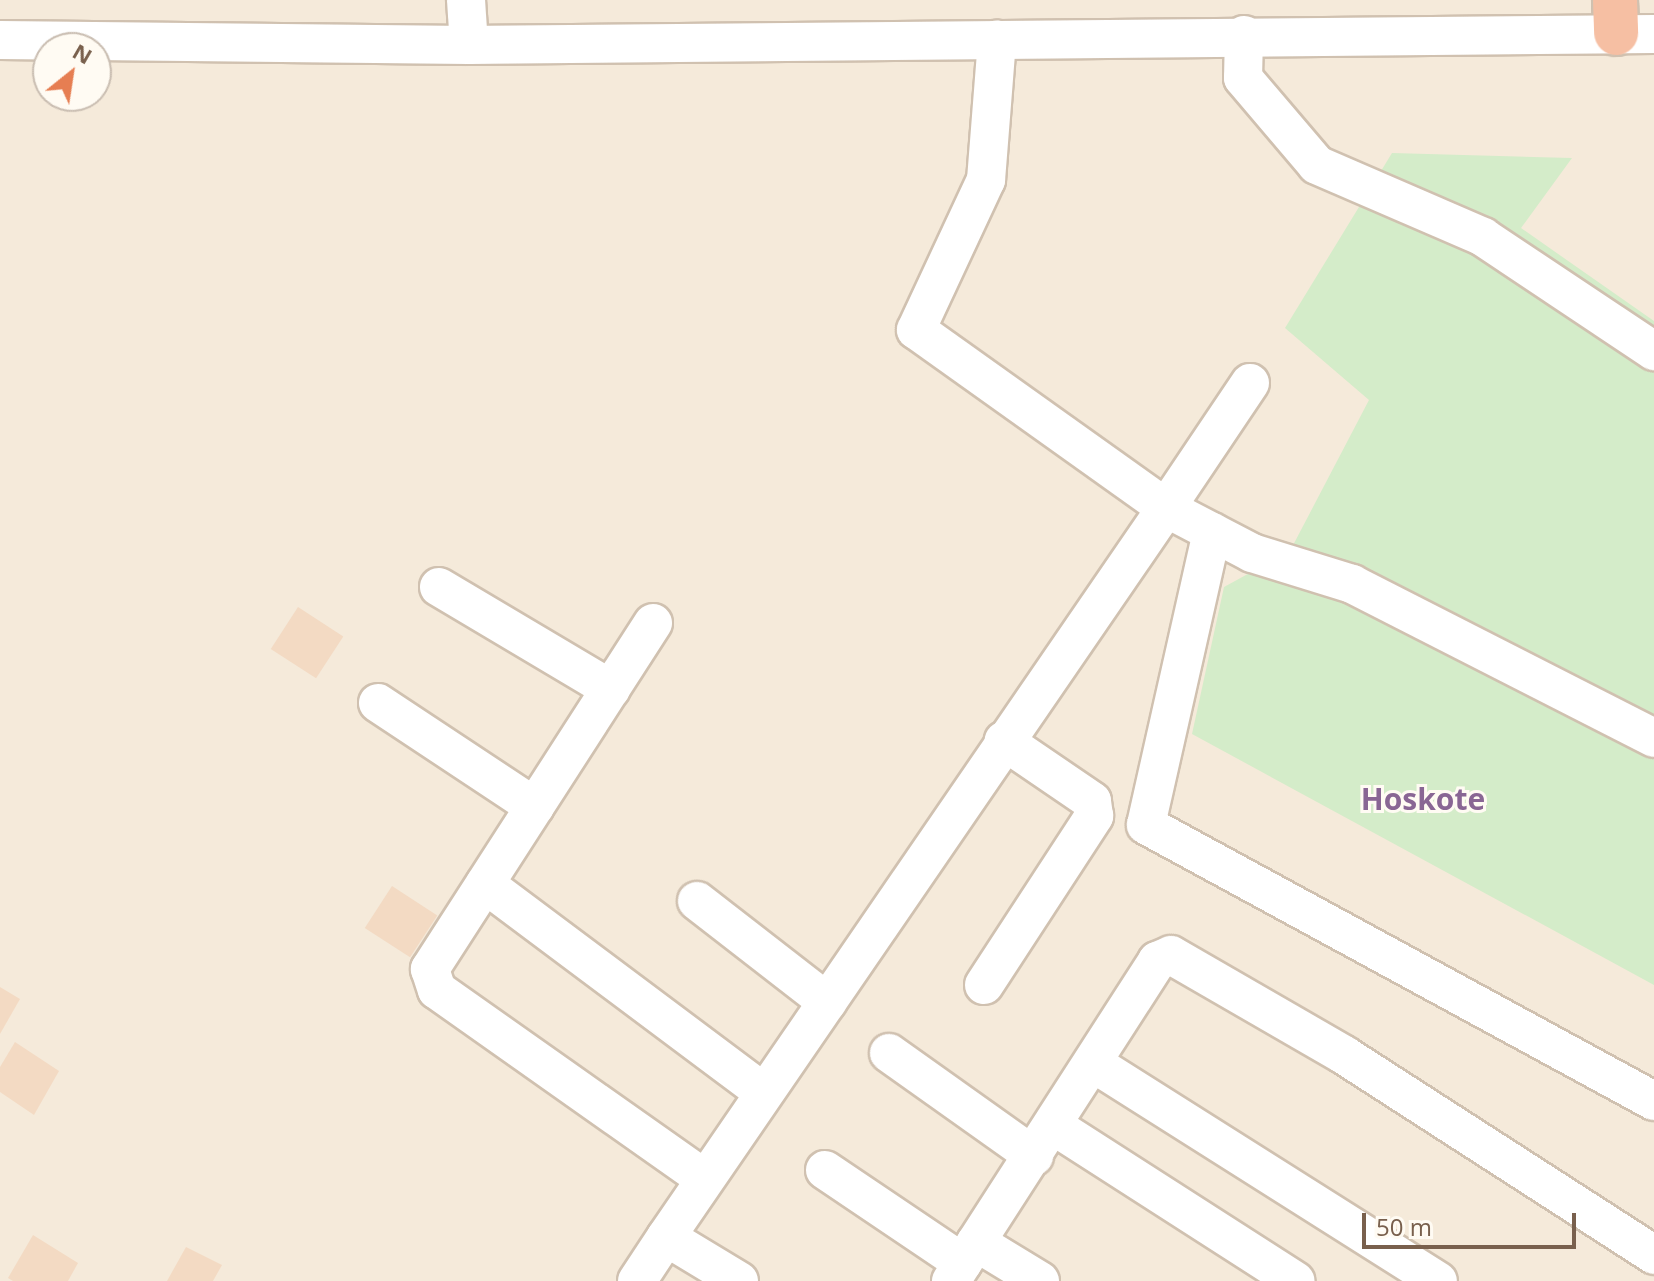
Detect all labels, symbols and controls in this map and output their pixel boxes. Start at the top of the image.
north arrow [32,32,112,112]
text: N [68,35,98,70]
district label: Hoskote [1361,781,1485,817]
scale bar [1366,1197,1580,1247]
text: 50 m [1376,1210,1432,1243]

